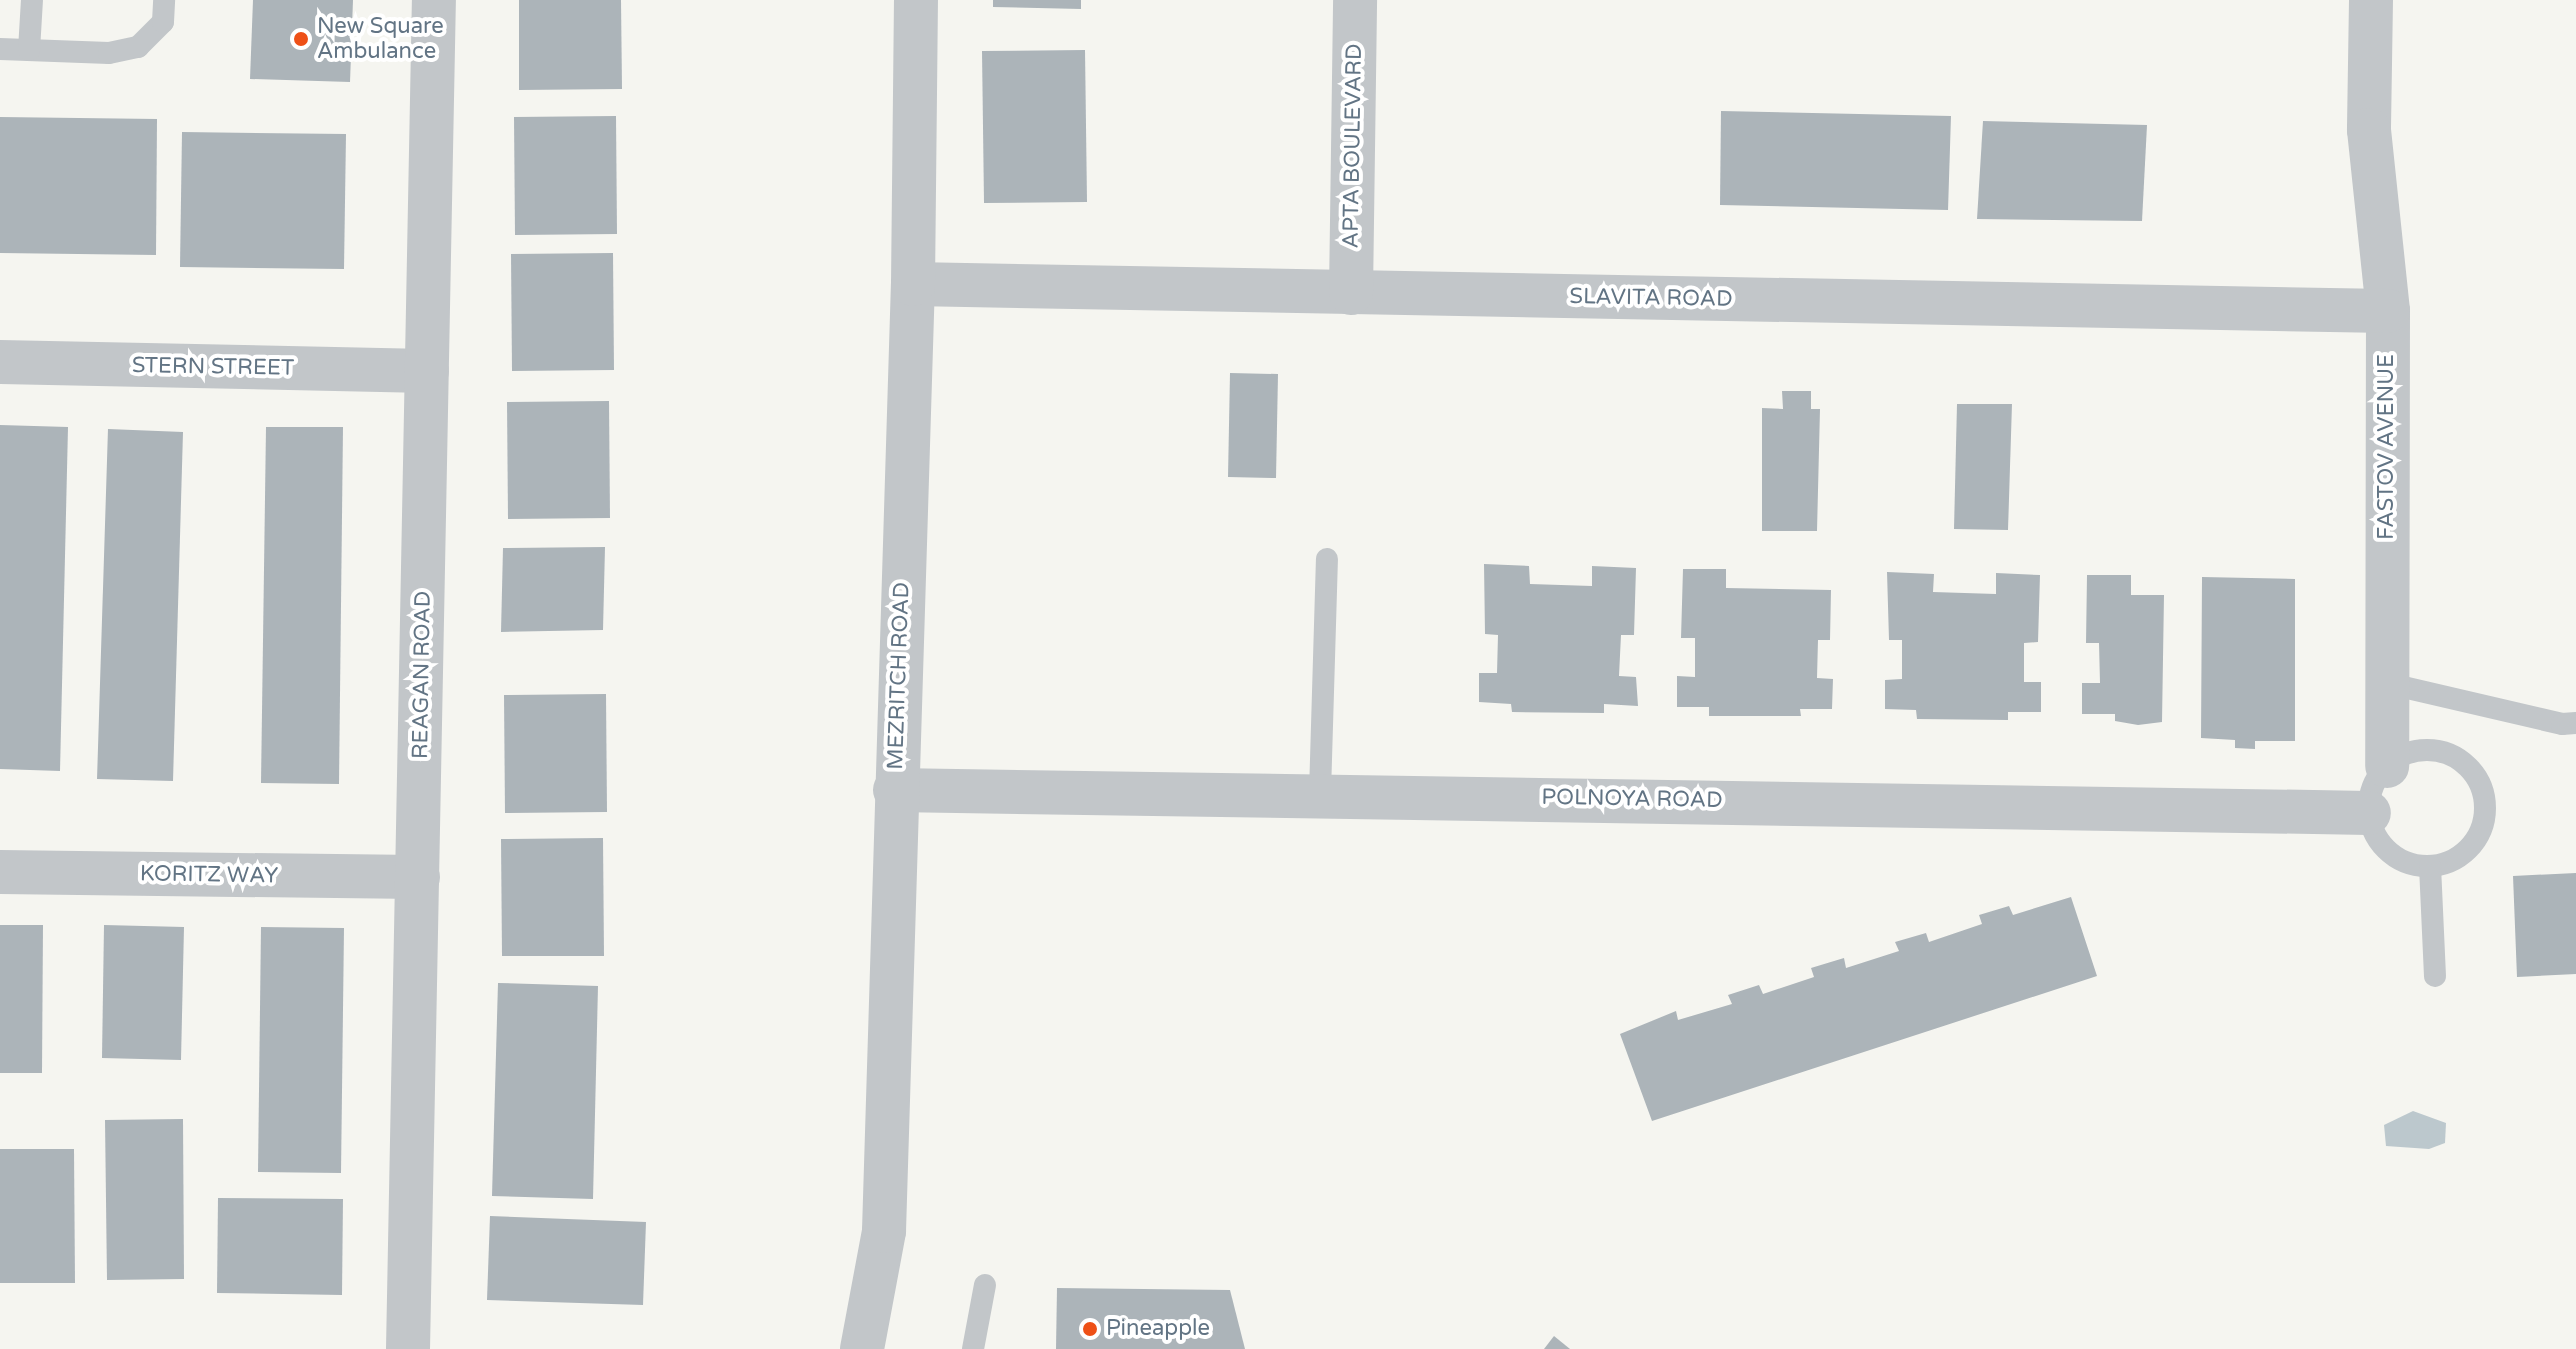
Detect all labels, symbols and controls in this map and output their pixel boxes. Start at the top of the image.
place label: New Square Ambulance [317,13,444,64]
marker: New Square Ambulance [292,30,310,48]
street label: APTA BOULEVARD [1338,43,1368,249]
street label: SLAVITA ROAD [1569,283,1733,313]
street label: STERN STREET [132,352,294,382]
street label: FASTOV AVENUE [2374,354,2400,540]
street label: MEZRITCH ROAD [883,582,915,770]
street label: REAGAN ROAD [407,591,437,759]
street label: POLNOYA ROAD [1541,784,1723,814]
street label: KORITZ WAY [140,861,278,889]
place label: Pineapple [1106,1316,1210,1342]
marker: Pineapple [1081,1320,1099,1338]

